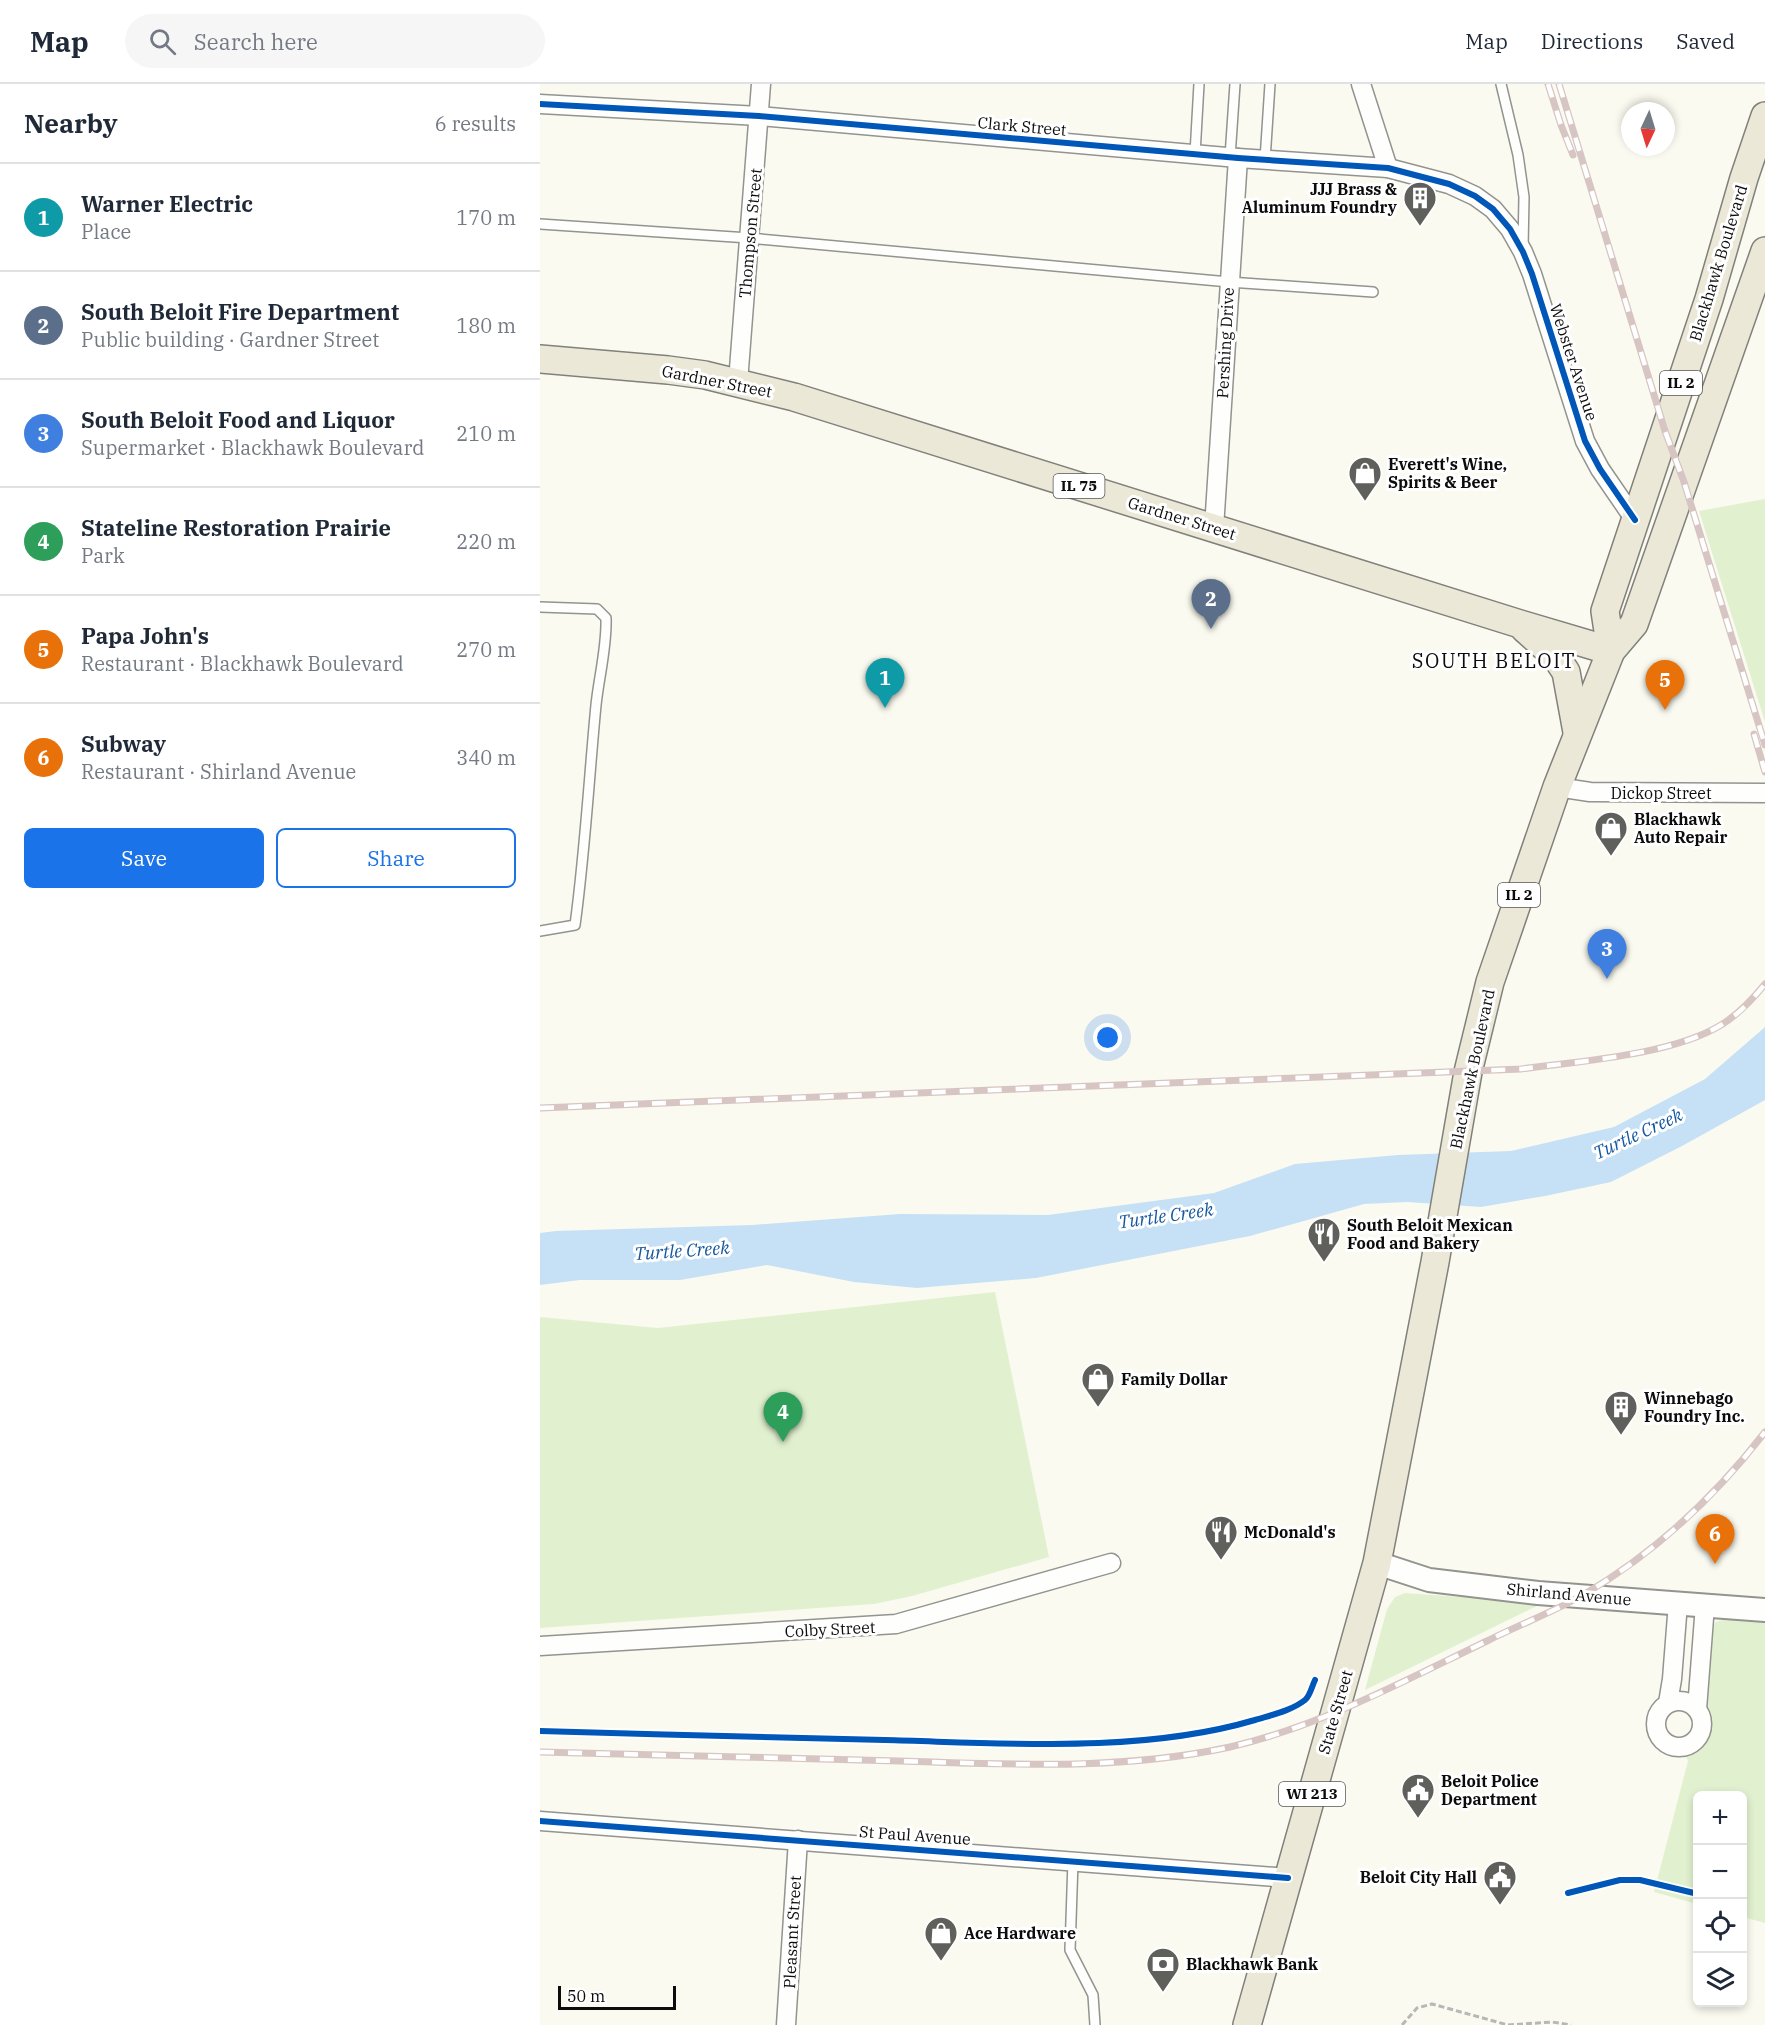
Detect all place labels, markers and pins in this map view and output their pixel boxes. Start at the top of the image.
place label: JJJ Brass & Aluminum Foundry [1242,179,1398,217]
building icon: JJJ Brass & Aluminum Foundry [1402,180,1438,227]
place label: Everett's Wine, Spirits & Beer [1388,454,1507,492]
shop icon: Everett's Wine, Spirits & Beer [1347,455,1383,502]
pin: 2 [1192,580,1230,629]
pin: 1 [866,658,904,708]
pin: 5 [1646,660,1684,710]
place label: Blackhawk Auto Repair [1634,809,1727,847]
shop icon: Blackhawk Auto Repair [1593,810,1629,857]
pin: 3 [1588,930,1626,979]
place label: South Beloit Mexican Food and Bakery [1347,1215,1513,1253]
restaurant icon: South Beloit Mexican Food and Bakery [1306,1216,1342,1263]
shop icon: Family Dollar [1080,1361,1116,1408]
place label: Family Dollar [1121,1369,1228,1389]
place label: Winnebago Foundry Inc. [1644,1388,1745,1426]
building icon: Winnebago Foundry Inc. [1603,1389,1639,1436]
pin: 4 [764,1392,802,1442]
restaurant icon: McDonald's [1203,1514,1239,1561]
pin: 6 [1696,1514,1734,1564]
place label: McDonald's [1244,1522,1336,1542]
place label: Beloit Police Department [1441,1771,1539,1809]
public building icon: Beloit Police Department [1400,1772,1436,1819]
public building icon: Beloit City Hall [1482,1859,1518,1906]
place label: Beloit City Hall [1360,1867,1477,1887]
shop icon: Ace Hardware [923,1915,959,1962]
place label: Ace Hardware [964,1923,1076,1943]
bank icon: Blackhawk Bank [1145,1946,1181,1993]
place label: Blackhawk Bank [1186,1954,1318,1974]

